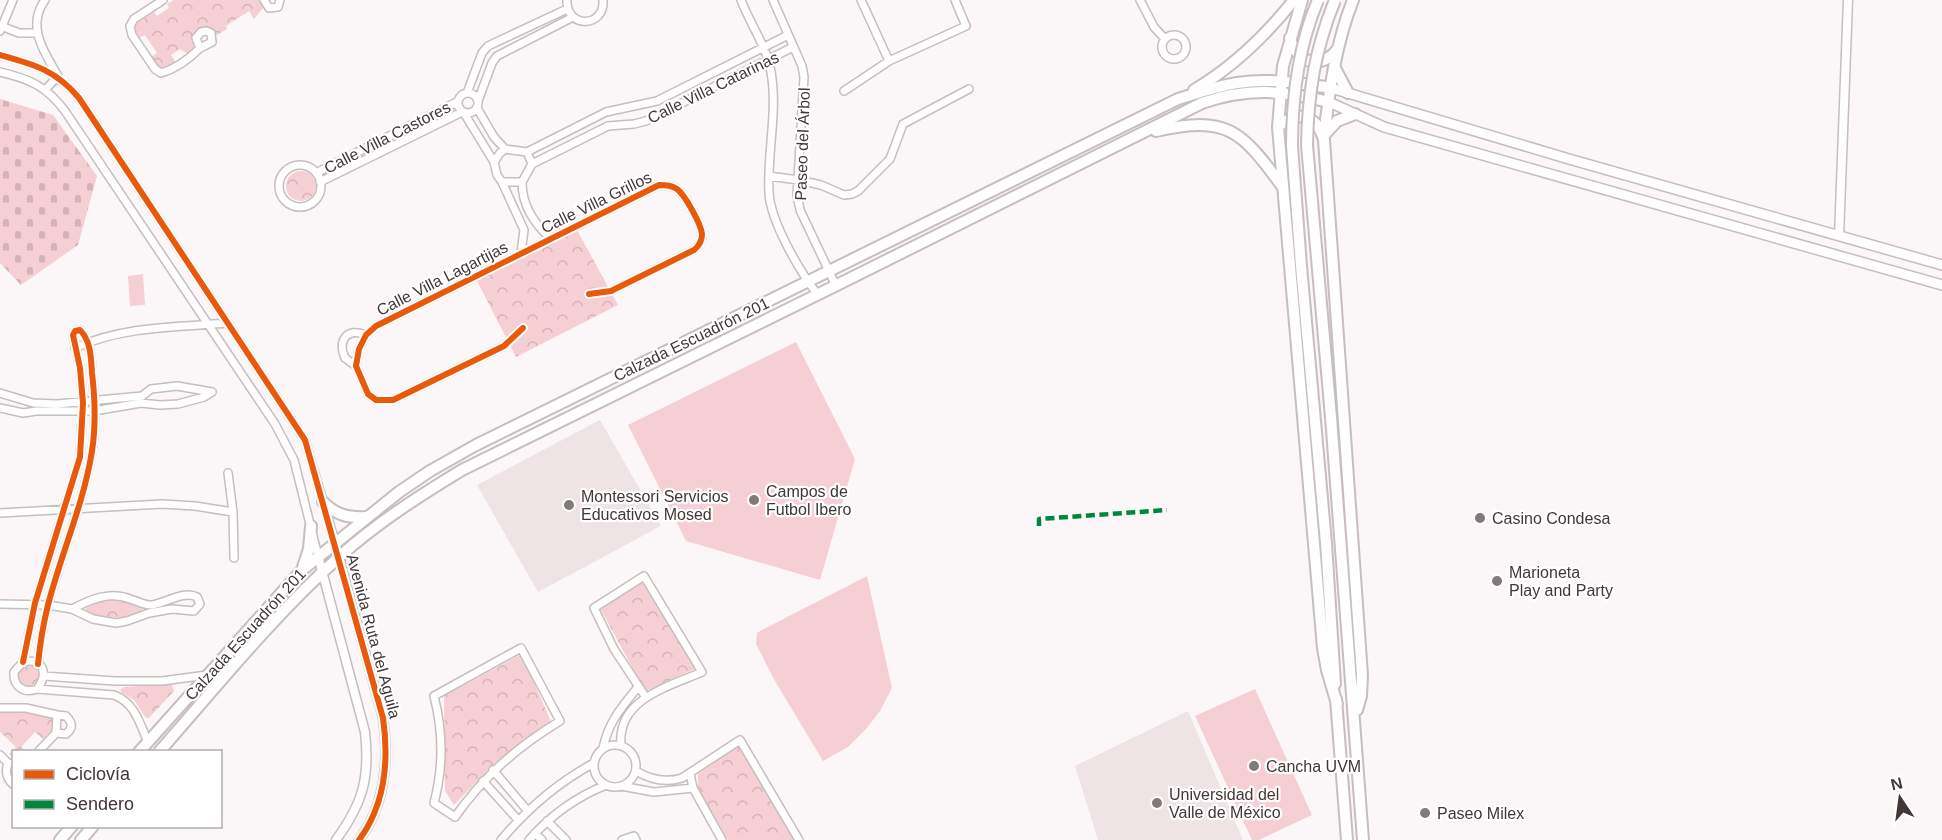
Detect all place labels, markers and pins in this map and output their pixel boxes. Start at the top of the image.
place label: Campos de Futbol Ibero [766,483,851,518]
place label: Montessori Servicios Educativos Mosed [581,488,729,523]
marker: Campos de Futbol Ibero [747,493,761,507]
marker: Montessori Servicios Educativos Mosed [562,498,576,512]
place label: Casino Condesa [1492,510,1610,527]
marker: Casino Condesa [1473,511,1487,525]
place label: Marioneta Play and Party [1509,564,1613,599]
marker: Marioneta Play and Party [1490,574,1504,588]
place label: Cancha UVM [1266,758,1361,775]
marker: Cancha UVM [1247,759,1261,773]
place label: Universidad del Valle de México [1169,786,1281,821]
marker: Universidad del Valle de México [1150,796,1164,810]
place label: Paseo Milex [1437,805,1524,822]
marker: Paseo Milex [1418,806,1432,820]

